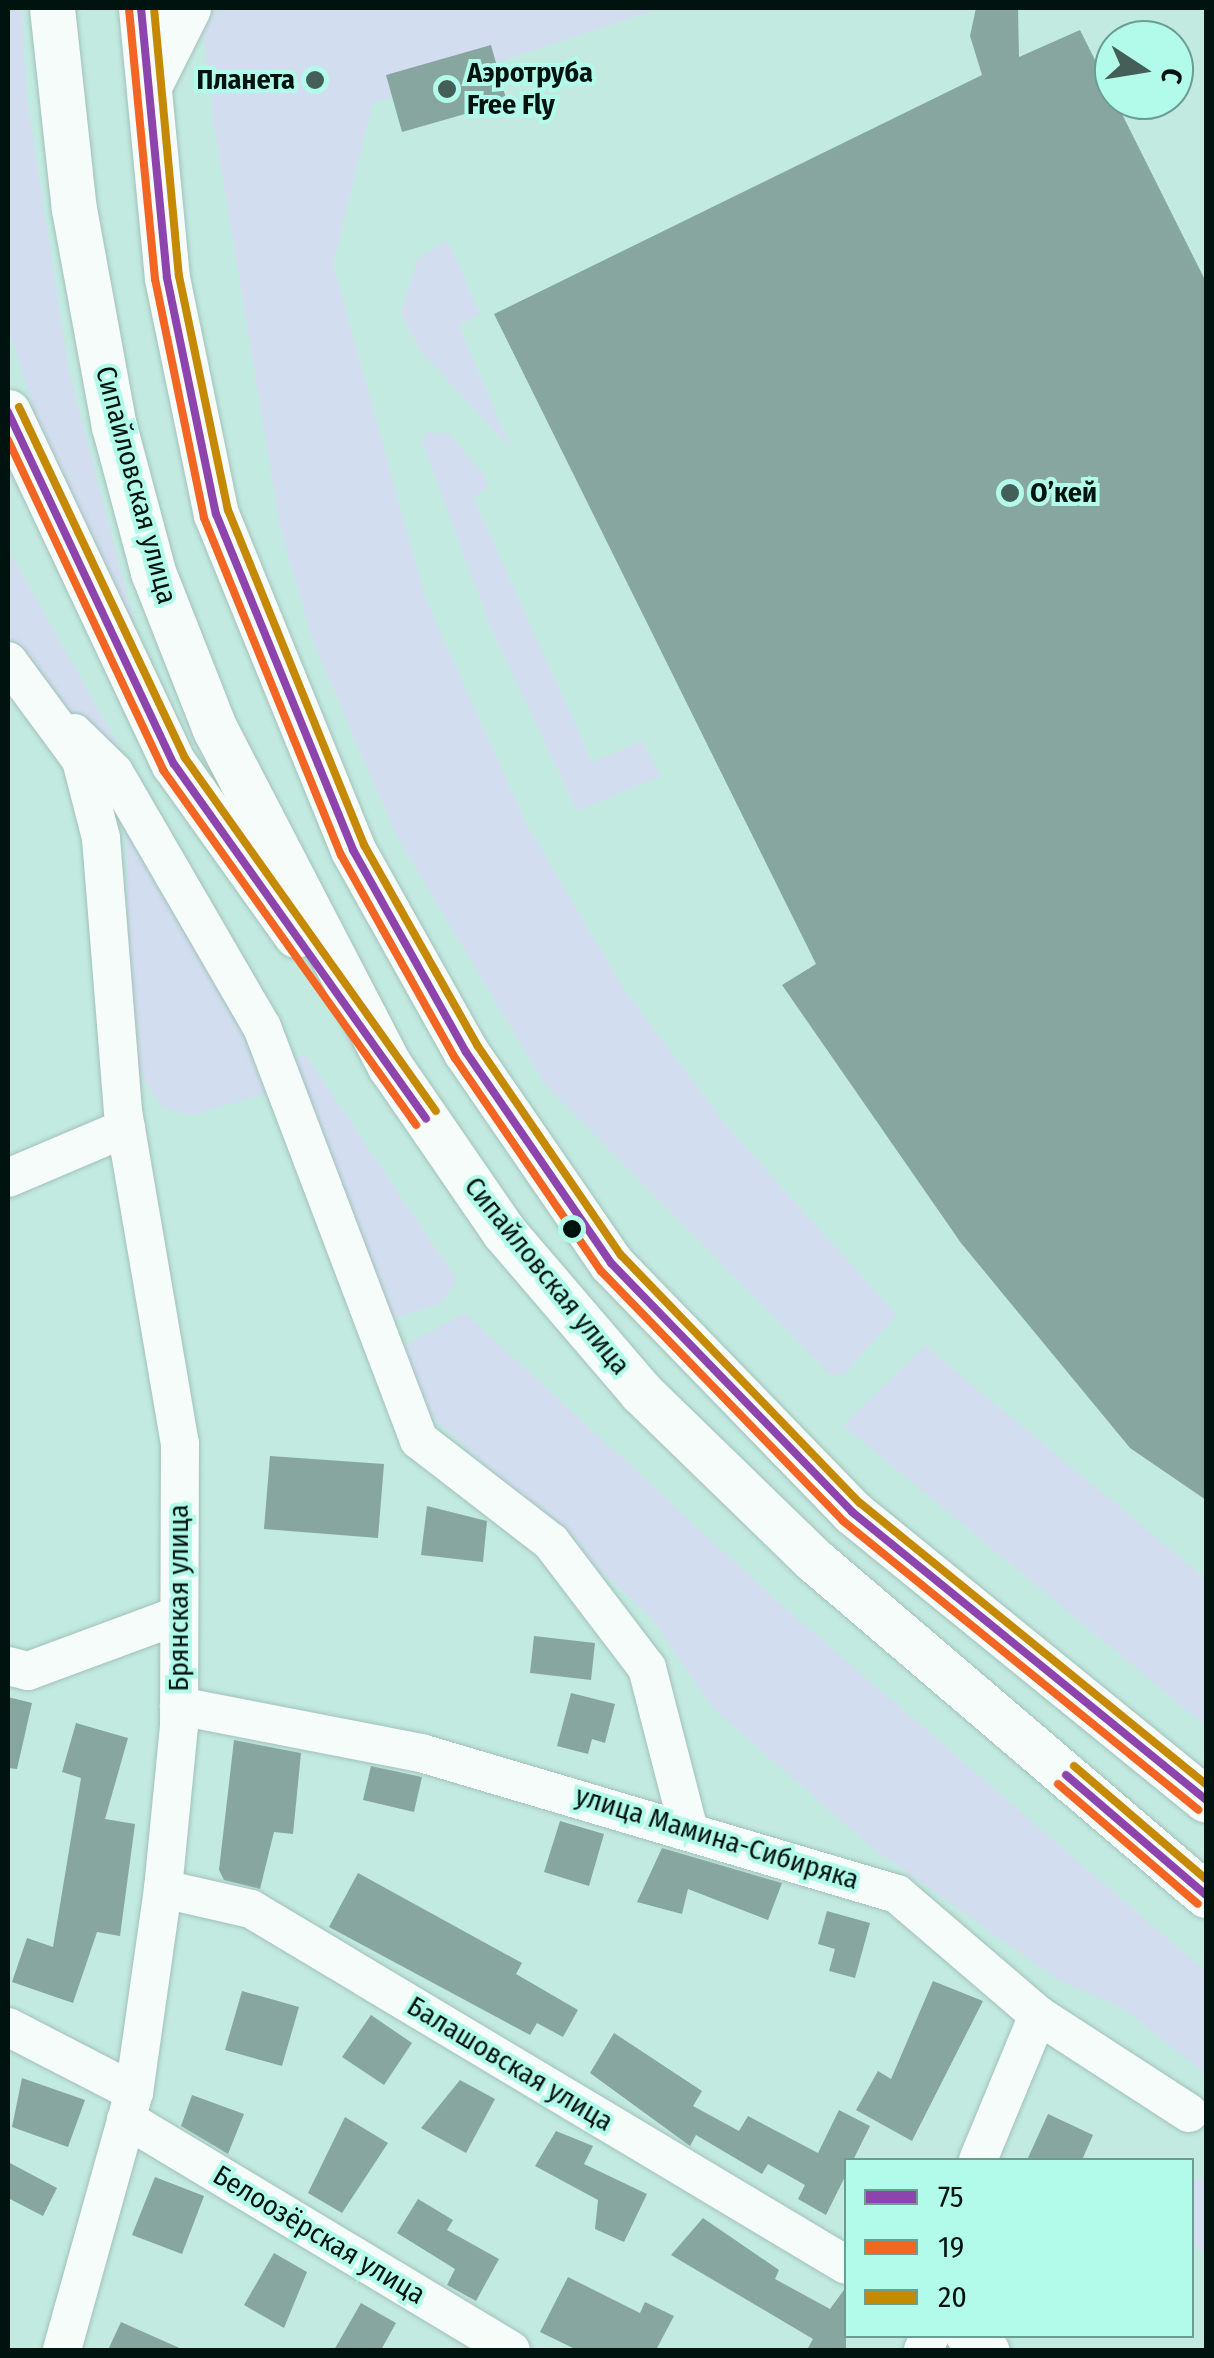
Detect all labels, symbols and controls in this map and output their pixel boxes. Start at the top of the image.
north arrow [1094,20,1194,120]
place label: Аэротруба Free Fly [467,56,593,122]
place label: Планета [196,63,295,97]
text: С [1154,65,1190,87]
marker: Планета [304,69,326,91]
marker: Аэротруба Free Fly [436,78,458,100]
street label: Сипайловская улица [88,363,184,607]
place label: О’кей [1030,476,1097,510]
marker: О’кей [999,482,1021,504]
street label: Сипайловская улица [457,1170,637,1382]
unlabelled marker [562,1219,582,1239]
street label: Брянская улица [162,1504,196,1692]
street label: улица Мамина-Сибиряка [571,1779,863,1897]
street label: Балашовская улица [401,1989,619,2139]
street label: Белоозёрская улица [207,2158,431,2312]
legend [844,2158,1194,2338]
text: 75 [938,2179,964,2215]
text: 19 [938,2229,964,2265]
text: 20 [938,2279,967,2315]

